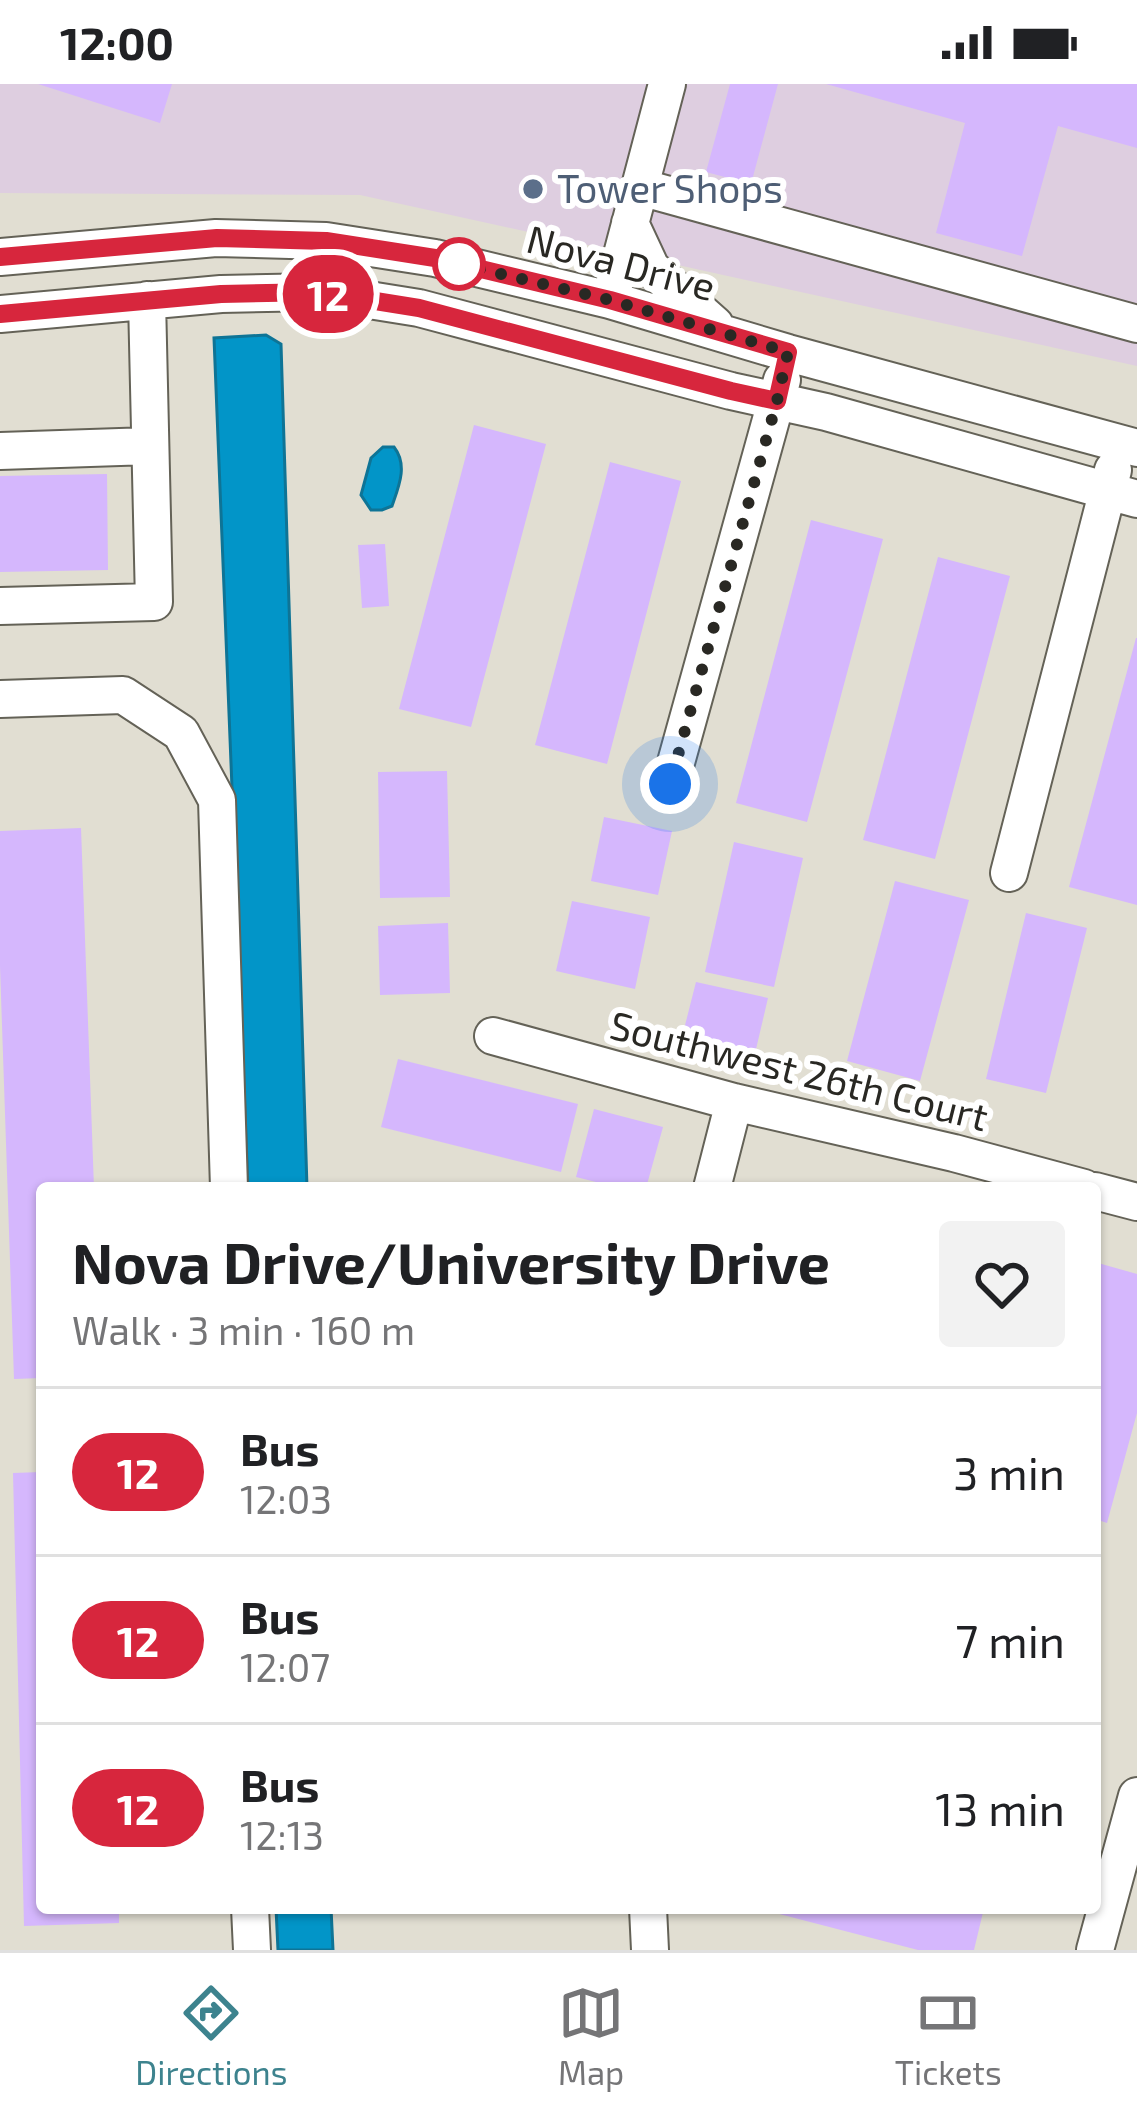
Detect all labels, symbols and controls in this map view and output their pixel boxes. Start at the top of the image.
text: 12:00 [60,15,174,69]
place label: Tower Shops [557,164,783,211]
marker: Tower Shops [520,176,546,202]
street label: Nova Drive [522,214,720,309]
unlabelled marker [434,239,484,289]
line badge: 12 [274,255,382,333]
text: 12 [307,269,349,319]
your location [640,754,700,814]
street label: Southwest 26th Court [606,1000,993,1139]
button: heart [939,1221,1065,1347]
text: Nova Drive/University Drive [72,1227,830,1295]
text: Walk · 3 min · 160 m [72,1306,415,1353]
text: Bus [240,1421,319,1475]
text: 3 min [953,1445,1065,1499]
text: 12 [117,1447,159,1497]
text: 12:03 [240,1475,332,1522]
text: Bus [240,1589,319,1643]
text: 7 min [955,1613,1065,1667]
text: 12 [117,1615,159,1665]
text: 12:07 [240,1643,330,1690]
text: Bus [240,1757,319,1811]
text: 13 min [935,1781,1065,1835]
text: 12 [117,1783,159,1833]
text: 12:13 [240,1811,324,1858]
tab: Directions [135,1980,287,2092]
tab: Map [558,1980,624,2092]
tab: Tickets [895,1980,1002,2092]

